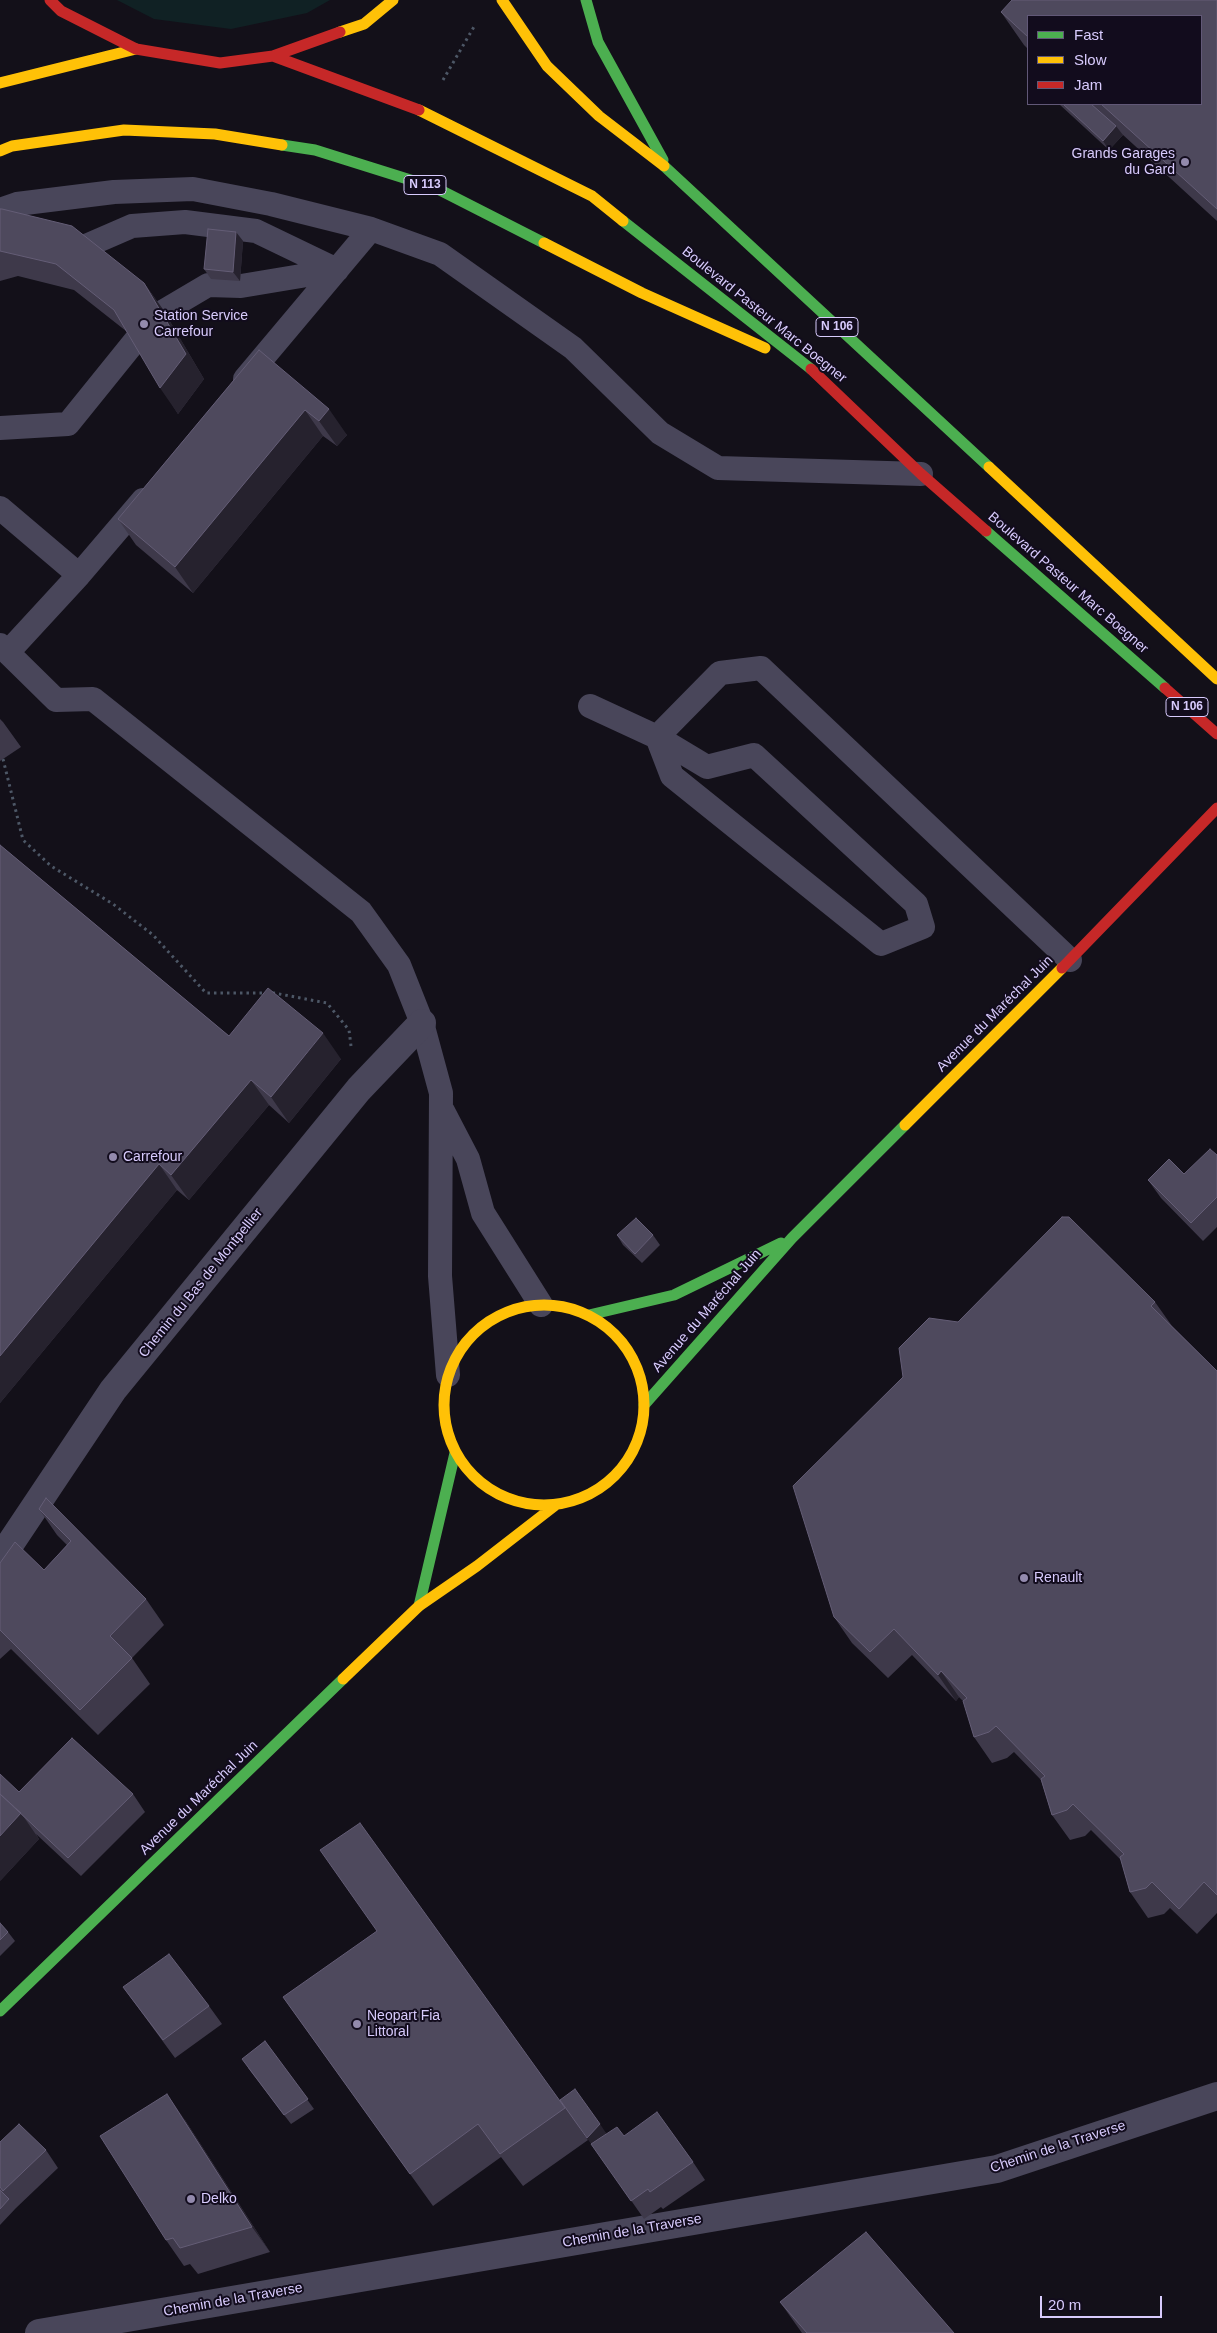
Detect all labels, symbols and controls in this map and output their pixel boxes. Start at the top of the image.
legend [1027,15,1202,105]
text: Fast [1074,26,1103,43]
text: Slow [1074,51,1107,68]
text: Jam [1074,76,1102,93]
place label: Grands Garages du Gard [1072,146,1175,178]
marker: Grands Garages du Gard [1179,156,1191,168]
road number: N 113 [404,176,446,194]
street label: Boulevard Pasteur Marc Boegner [678,243,850,387]
place label: Station Service Carrefour [154,308,248,341]
marker: Station Service Carrefour [138,318,150,330]
road number: N 106 [816,318,858,337]
street label: Boulevard Pasteur Marc Boegner [984,509,1152,657]
road number: N 106 [1166,698,1208,716]
street label: Avenue du Maréchal Juin [933,952,1057,1076]
place label: Carrefour [123,1149,182,1165]
marker: Carrefour [107,1151,119,1163]
street label: Chemin du Bas de Montpellier [135,1205,267,1361]
street label: Avenue du Maréchal Juin [649,1246,765,1376]
place label: Renault [1034,1570,1082,1586]
marker: Renault [1018,1572,1030,1584]
street label: Avenue du Maréchal Juin [136,1737,262,1859]
place label: Neopart Fia Littoral [367,2008,440,2040]
marker: Neopart Fia Littoral [351,2018,363,2030]
street label: Chemin de la Traverse [988,2117,1128,2177]
place label: Delko [201,2191,237,2207]
marker: Delko [185,2193,197,2205]
street label: Chemin de la Traverse [561,2210,703,2252]
street label: Chemin de la Traverse [162,2279,304,2321]
scale bar [1042,2286,1164,2318]
text: 20 m [1048,2296,1081,2313]

